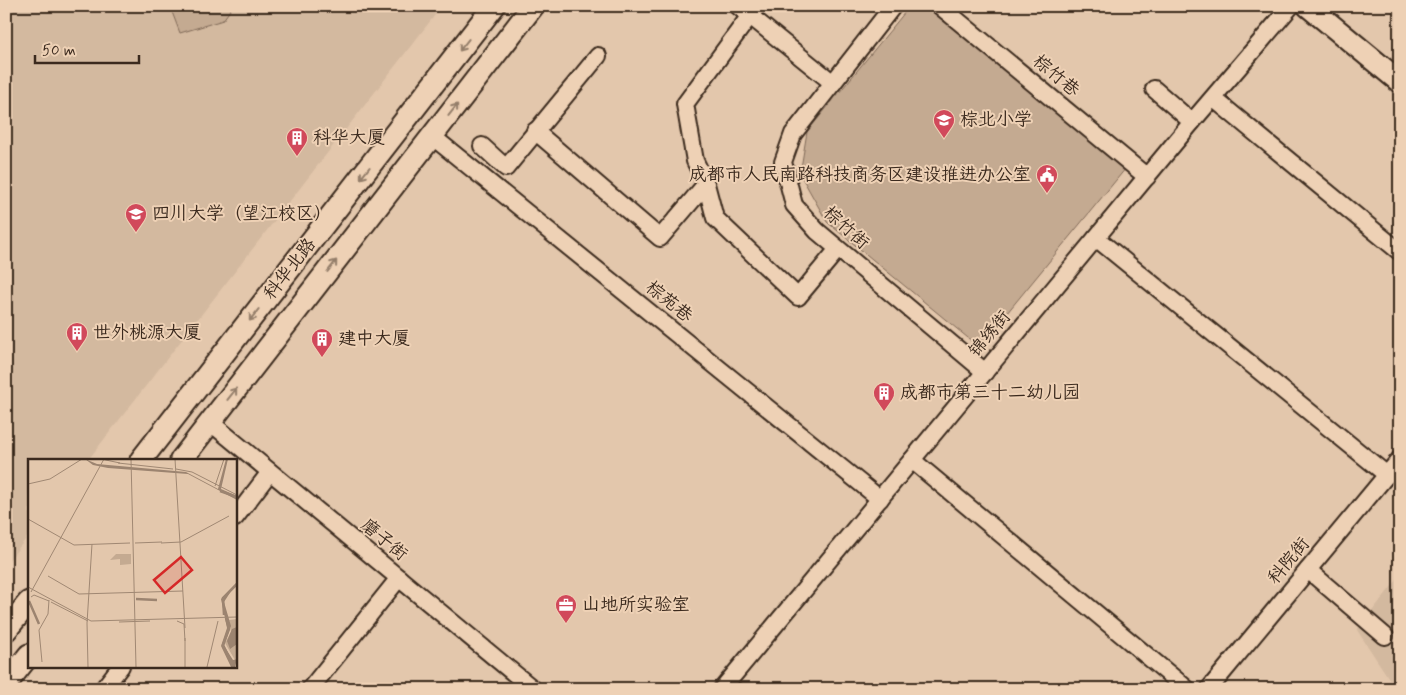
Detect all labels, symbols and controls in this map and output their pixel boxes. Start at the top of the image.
scale bar [35,32,139,64]
one-way arrow [459,38,470,51]
text: 50 m [42,41,76,61]
street label: 棕竹巷 [1028,49,1084,103]
one-way arrow [448,104,459,117]
school or university icon: 棕北小学 [932,108,956,139]
place label: 棕北小学 [960,108,1032,132]
building icon: 科华大厦 [285,126,309,157]
place label: 科华大厦 [313,126,385,150]
place label: 成都市人民南路科技商务区建设推进办公室 [689,163,1031,187]
public building icon: 成都市人民南路科技商务区建设推进办公室 [1035,163,1059,194]
one-way arrow [359,166,370,179]
street label: 棕竹街 [818,201,874,255]
school or university icon: 四川大学（望江校区） [124,202,148,233]
place label: 四川大学（望江校区） [152,202,332,226]
street label: 科华北路 [258,233,322,305]
one-way arrow [327,259,337,273]
street label: 棕苑巷 [640,276,698,328]
street label: 锦绣街 [963,306,1017,362]
one-way arrow [249,308,260,321]
building icon: 世外桃源大厦 [65,321,89,352]
place label: 世外桃源大厦 [93,321,201,345]
building icon: 建中大厦 [310,327,334,358]
place label: 建中大厦 [338,327,410,351]
building icon: 成都市第三十二幼儿园 [872,381,896,412]
place label: 成都市第三十二幼儿园 [900,381,1080,405]
one-way arrow [227,387,237,401]
inset map [28,459,236,668]
street label: 磨子街 [356,513,412,567]
street label: 科院街 [1262,533,1316,589]
office icon: 山地所实验室 [554,593,578,624]
place label: 山地所实验室 [582,593,690,617]

